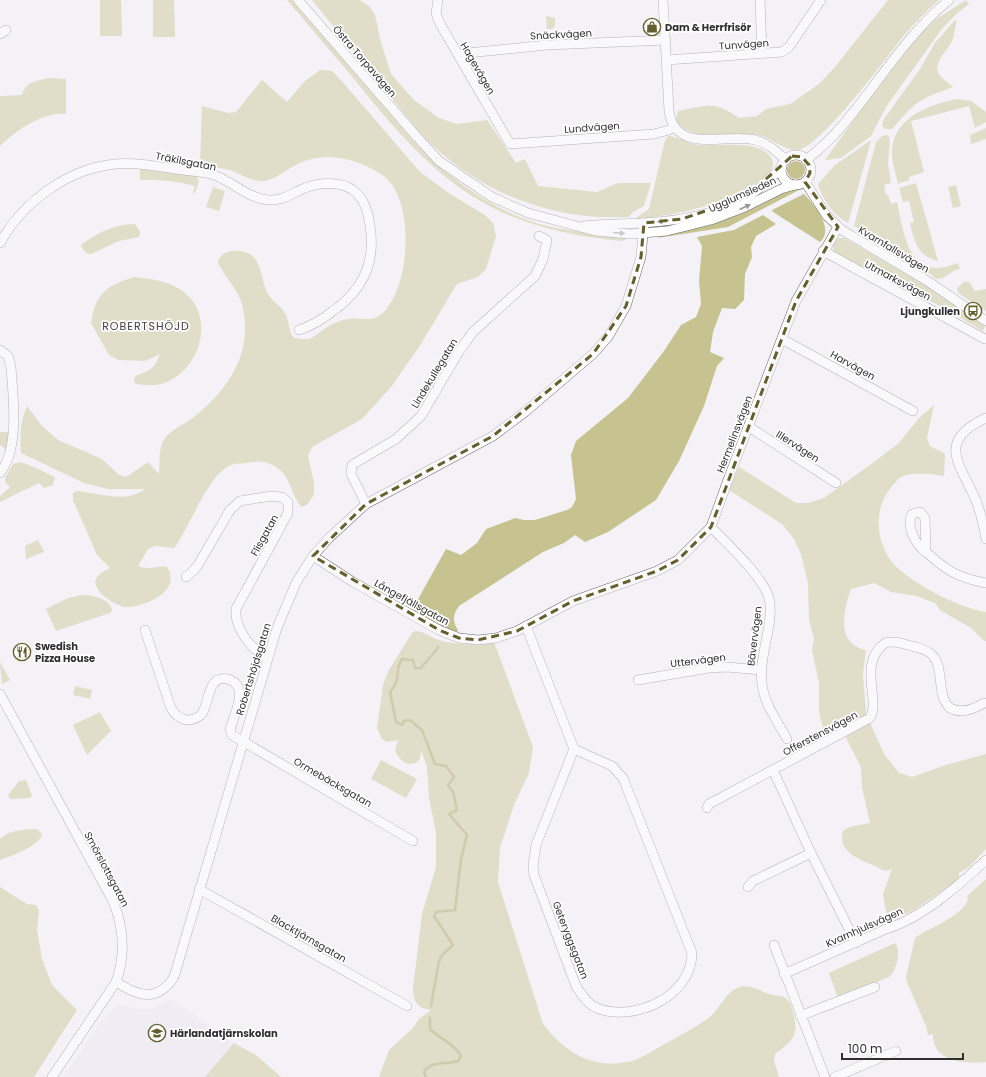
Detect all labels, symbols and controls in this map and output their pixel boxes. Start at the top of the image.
shop icon: Dam & Herrfrisör [642,17,662,37]
place label: Dam & Herrfrisör [665,20,752,35]
street label: Östra Torpavägen [329,22,400,100]
street label: Snäckvägen [530,25,592,44]
street label: Tunvägen [719,35,769,54]
street label: Hagevägen [456,39,499,97]
street label: Lundvägen [564,118,620,137]
street label: Träkilsgatan [154,148,218,175]
street label: Ugglumsleden [706,173,778,216]
one-way arrow [739,204,750,210]
one-way arrow [657,218,669,224]
street label: Kvarnfallsvägen [855,222,932,277]
one-way arrow [613,230,625,237]
street label: Utmarksvägen [862,257,934,304]
bus stop icon: Ljungkullen [963,301,983,321]
place label: Ljungkullen [900,304,960,319]
district label: ROBERTSHÖJD [102,318,190,334]
street label: Lindekullegatan [408,335,461,411]
street label: Harvägen [828,347,878,384]
street label: Hermelinsvägen [713,393,756,475]
street label: Illervägen [773,427,822,466]
street label: Flisgatan [247,512,282,559]
street label: Långefjällsgatan [372,576,452,629]
street label: Bävervägen [743,605,766,667]
street label: Robertshöjdsgatan [232,621,275,717]
place label: Swedish Pizza House [35,639,95,666]
restaurant icon: Swedish Pizza House [12,642,32,662]
street label: Uttervägen [670,650,727,671]
street label: Offerstensvägen [780,707,860,759]
street label: Ormebäcksgatan [291,754,375,811]
street label: Smörslottsgatan [80,829,133,909]
street label: Geteryggsgatan [549,899,592,981]
street label: Kvarnhjulsvägen [823,904,905,951]
street label: Blacktjärnsgatan [268,911,349,966]
school or university icon: Härlandatjärnskolan [147,1023,167,1043]
place label: Härlandatjärnskolan [170,1026,278,1041]
scale bar [842,1035,963,1061]
text: 100 m [848,1040,882,1057]

